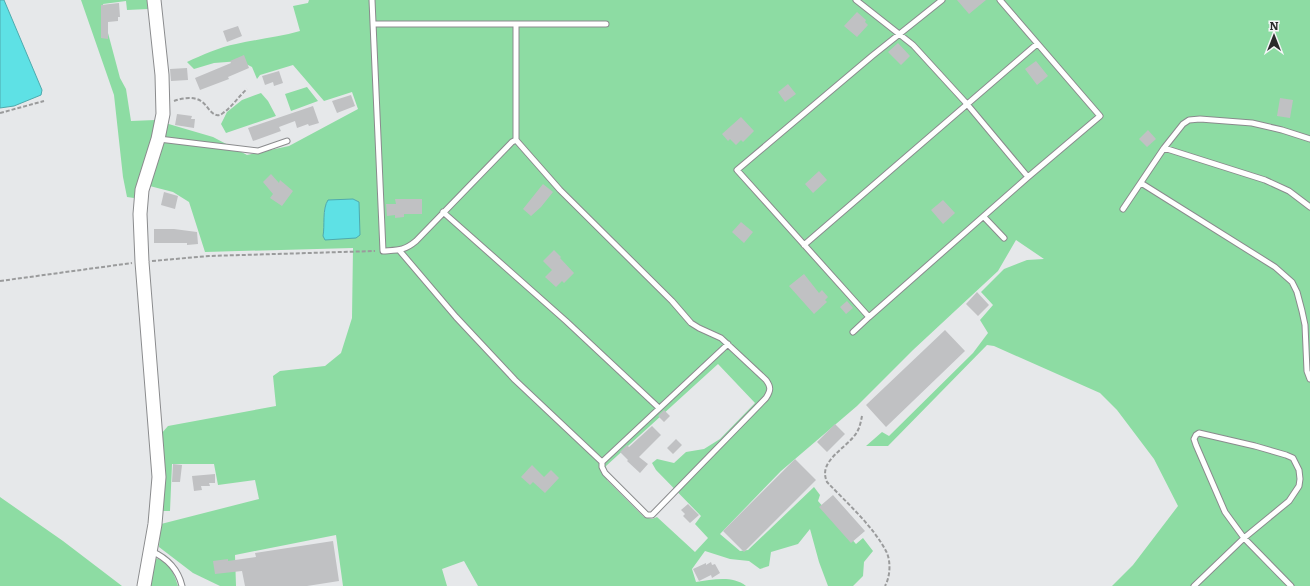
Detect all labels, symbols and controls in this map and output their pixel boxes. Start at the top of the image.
north arrow [1254,16,1294,56]
text: N [1269,17,1279,33]

